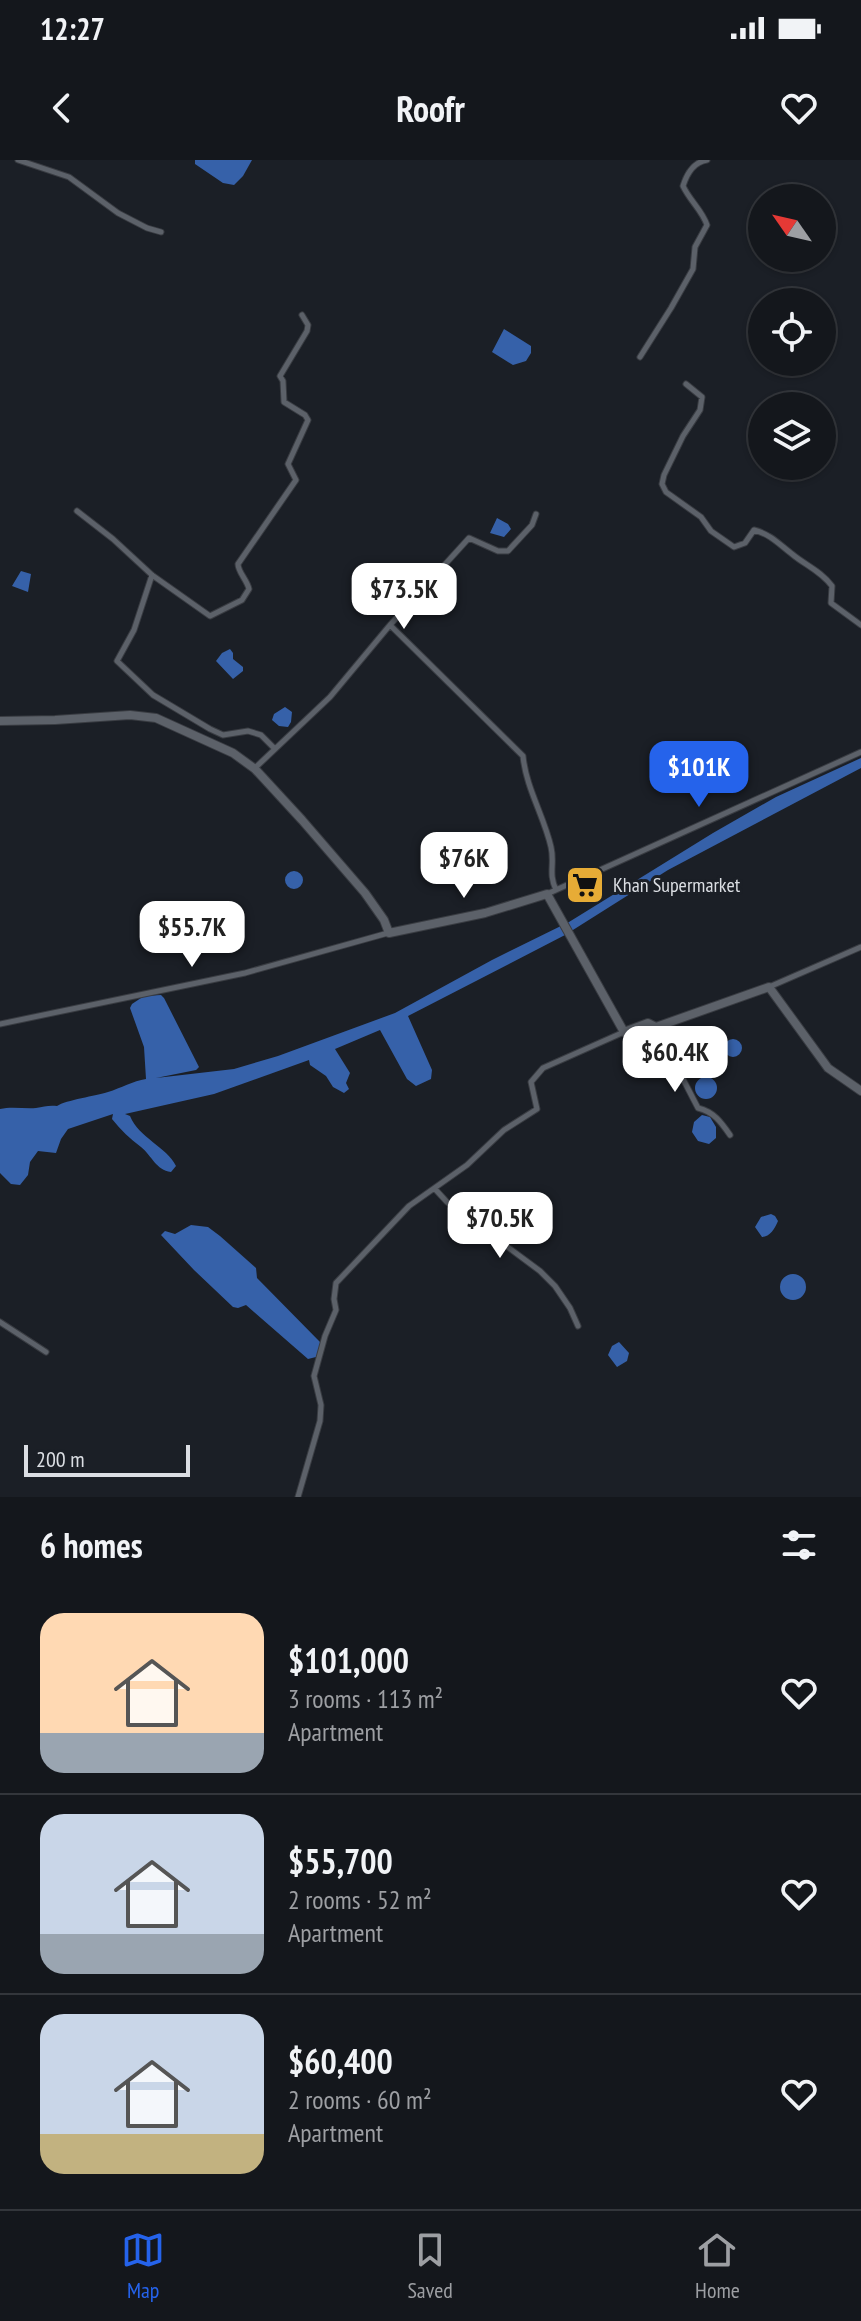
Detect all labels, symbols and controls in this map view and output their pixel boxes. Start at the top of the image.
text: 12:27 [40,9,105,48]
text: Roofr [396,85,465,132]
icon: back [40,86,84,130]
icon: heart [777,86,821,130]
north arrow [748,184,836,272]
map controls [748,184,836,480]
button: locate [748,288,836,376]
button: layers [748,392,836,480]
pin: $73.5K [339,563,469,631]
text: $73.5K [370,572,438,605]
pin: $101K [643,741,755,809]
text: $101K [667,750,731,783]
pin: $76K [417,832,511,900]
text: $76K [439,841,489,874]
supermarket icon: Khan Supermarket [564,864,606,906]
place label: Khan Supermarket [613,872,741,898]
pin: $55.7K [127,901,257,969]
text: $55.7K [158,910,226,943]
pin: $60.4K [610,1026,740,1094]
text: $60.4K [641,1035,709,1068]
pin: $70.5K [435,1192,565,1260]
text: $70.5K [466,1201,534,1234]
scale bar [24,1441,190,1477]
text: 200 m [36,1445,85,1473]
text: 6 homes [40,1523,143,1567]
icon: filters [777,1523,821,1567]
text: $101,000 [288,1638,409,1682]
icon: home [104,1645,200,1741]
icon: heart [777,1671,821,1715]
text: 3 rooms · 113 m² [288,1682,443,1715]
text: Apartment [288,1715,383,1748]
text: $55,700 [288,1839,393,1883]
icon: home [104,1846,200,1942]
icon: heart [777,1872,821,1916]
text: 2 rooms · 52 m² [288,1883,432,1916]
text: Apartment [288,1916,383,1949]
text: $60,400 [288,2039,393,2083]
icon: home [104,2046,200,2142]
icon: heart [777,2072,821,2116]
text: 2 rooms · 60 m² [288,2083,432,2116]
text: Apartment [288,2116,383,2149]
tab: Map [121,2228,165,2304]
tab: Saved [407,2228,453,2304]
tab: Home [695,2228,740,2304]

